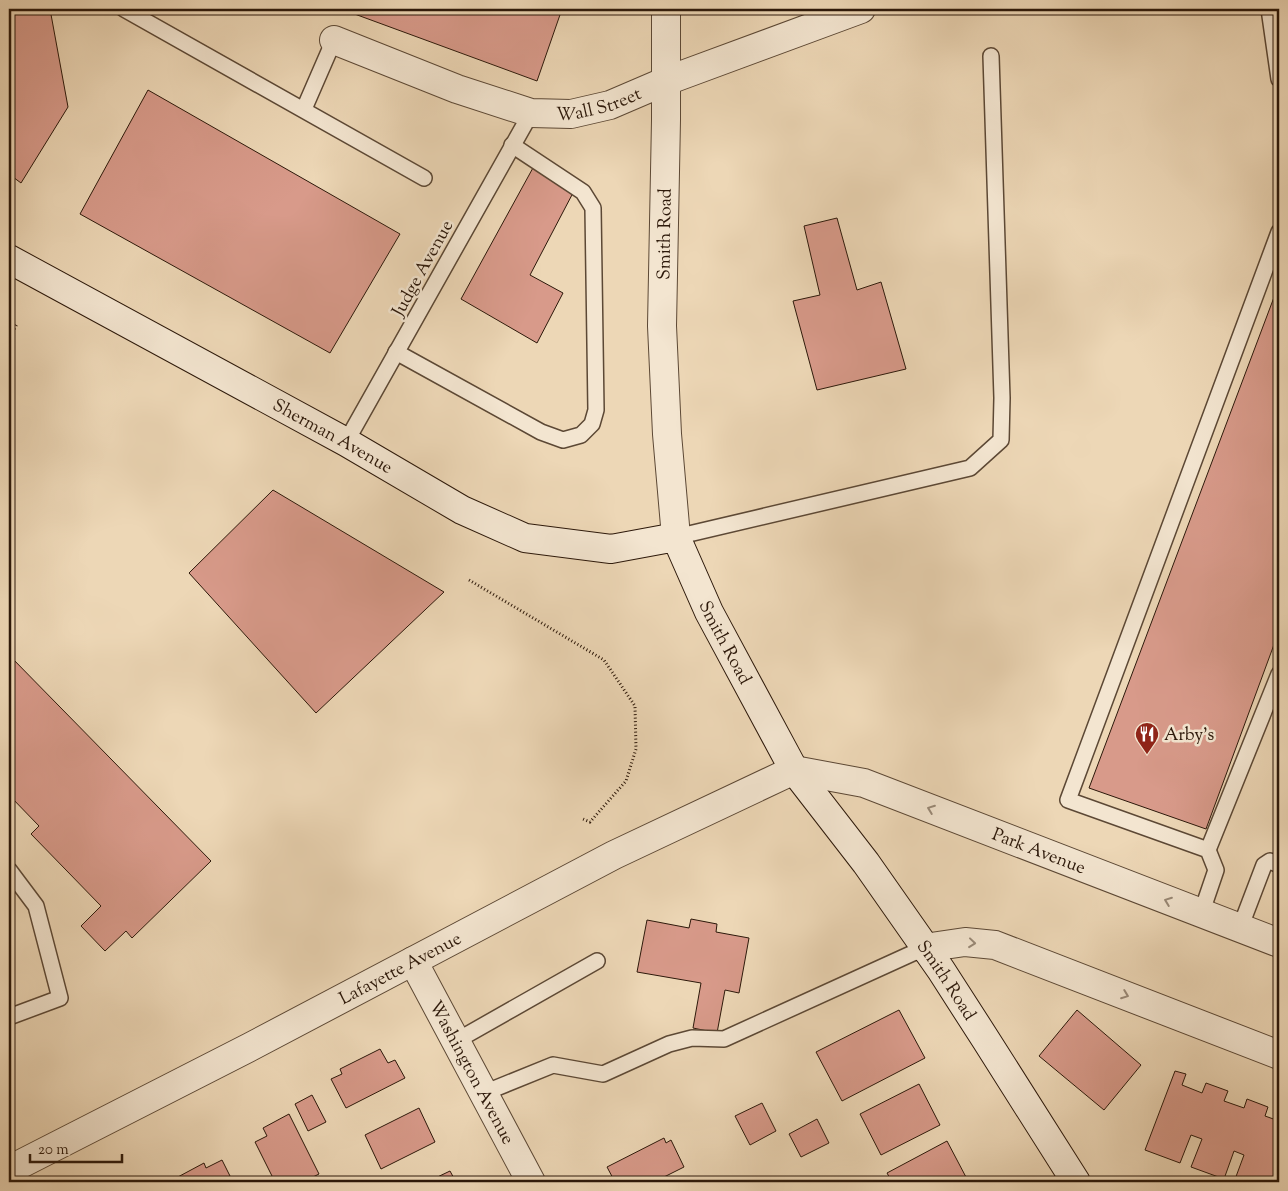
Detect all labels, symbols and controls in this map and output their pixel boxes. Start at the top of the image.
street label: Wall Street [556,82,646,129]
street label: Smith Road [652,188,680,280]
street label: Judge Avenue [386,216,461,323]
street label: Sherman Avenue [267,393,397,482]
street label: Smith Road [691,597,757,690]
restaurant icon: Arby's [1134,721,1160,755]
place label: Arby's [1164,723,1214,749]
one-way arrow [928,805,936,815]
street label: Park Avenue [988,823,1089,882]
one-way arrow [1164,897,1173,907]
street label: Lafayette Avenue [335,927,467,1013]
street label: Smith Road [909,936,981,1027]
one-way arrow [969,937,977,948]
one-way arrow [1121,990,1129,1000]
street label: Washington Avenue [421,996,520,1150]
scale bar [30,1131,122,1163]
text: 20 m [38,1140,69,1161]

